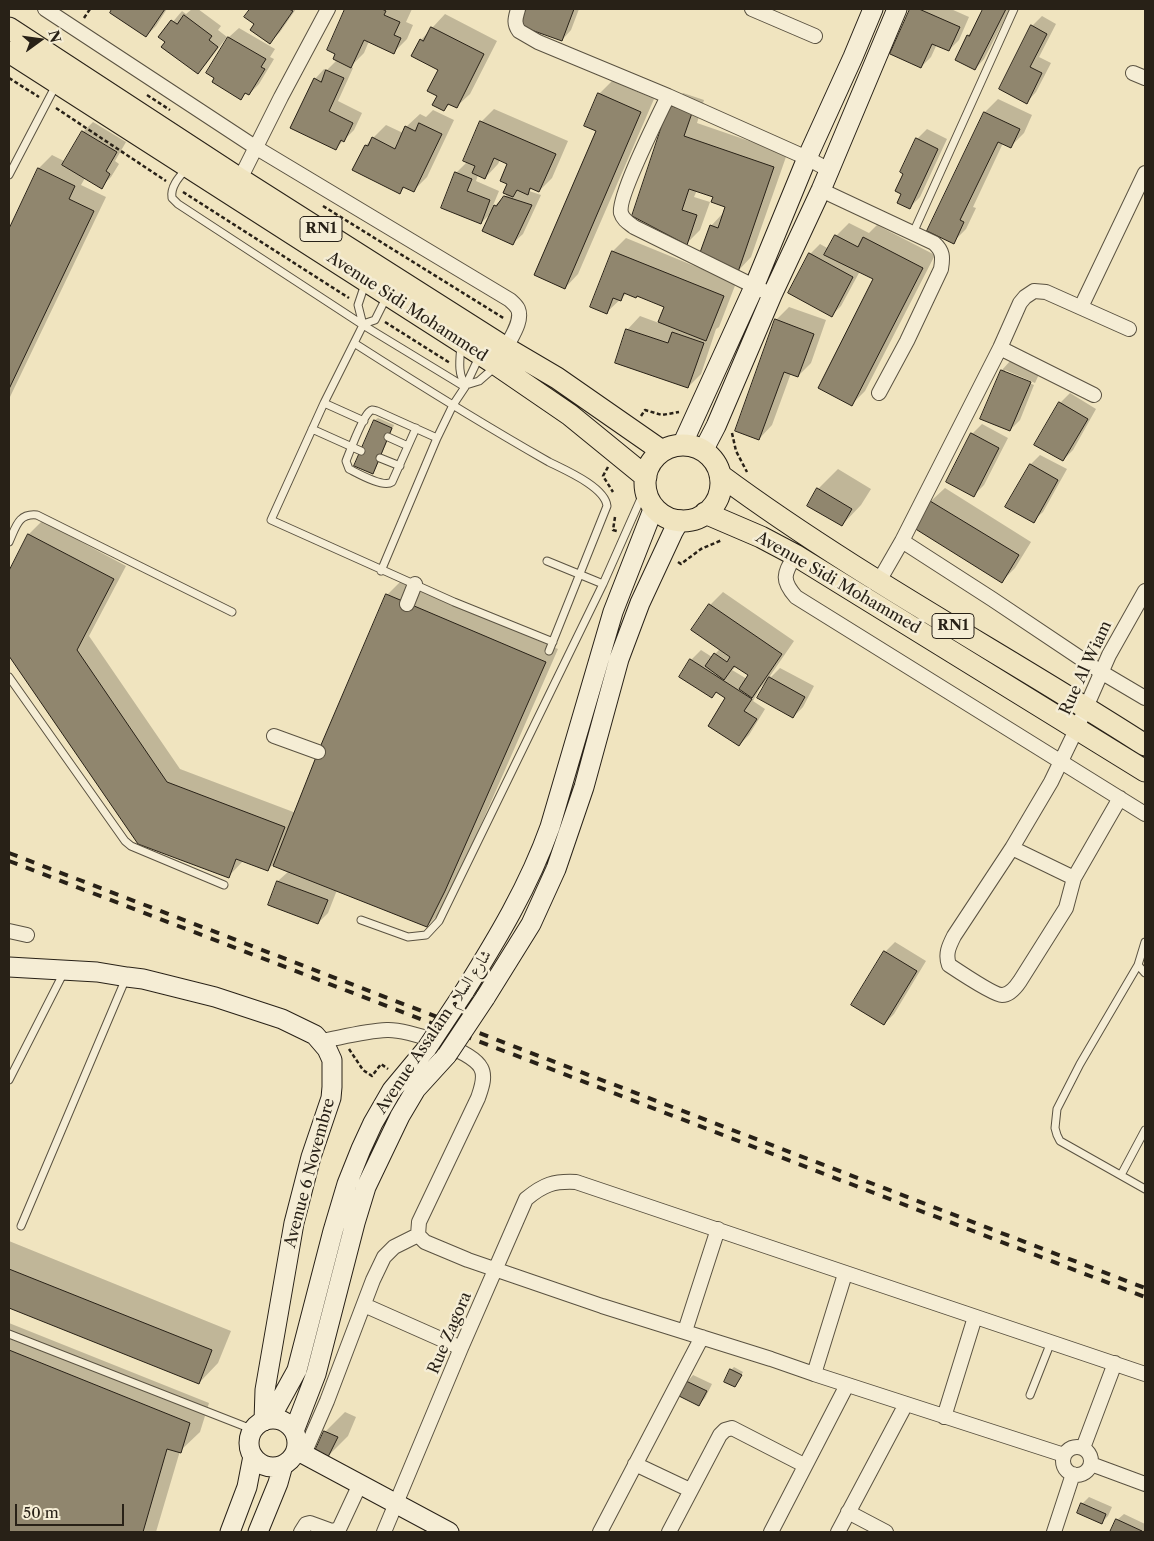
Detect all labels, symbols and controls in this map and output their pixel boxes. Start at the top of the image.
north arrow [15,15,65,65]
text: N [44,28,65,44]
road number: RN1 [300,216,342,242]
street label: Avenue Sidi Mohammed [323,248,491,366]
street label: Avenue Sidi Mohammed [752,528,924,638]
road number: RN1 [932,614,974,638]
street label: Rue Al Wiam [1056,618,1116,718]
street label: Avenue Assalam شارع السلام [372,946,496,1118]
street label: Avenue 6 Novembre [281,1096,339,1250]
street label: Rue Zagora [424,1289,476,1377]
scale bar [18,1494,126,1526]
text: 50 m [23,1503,59,1522]

